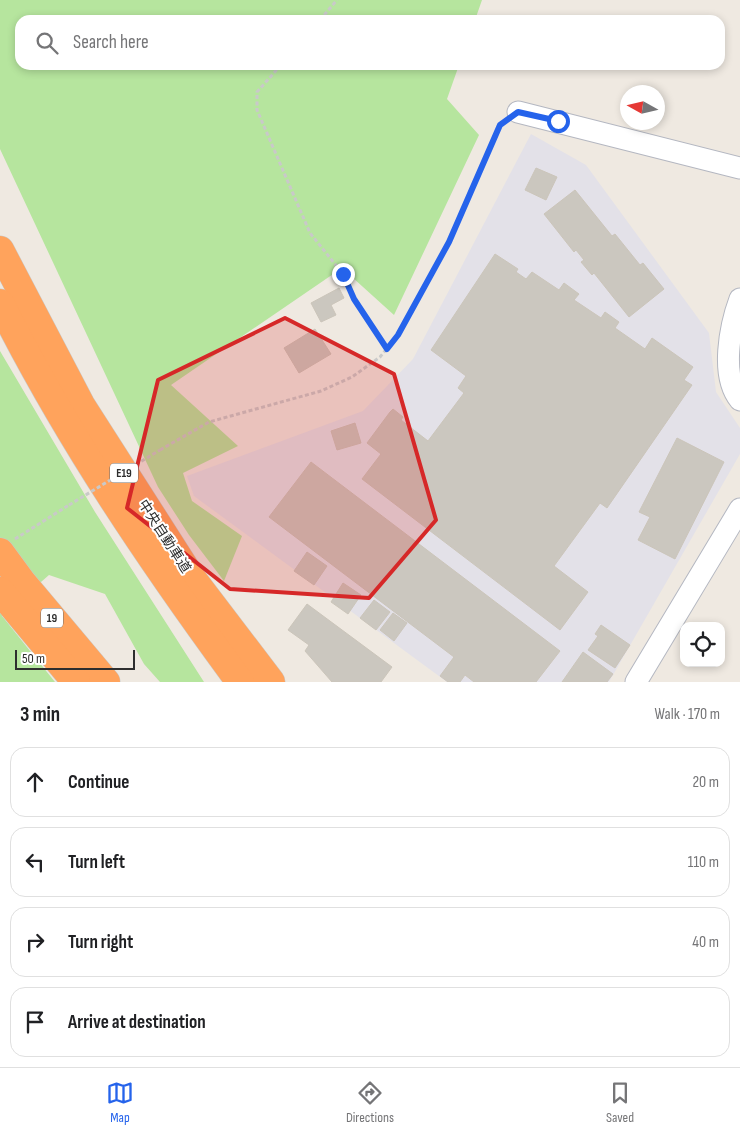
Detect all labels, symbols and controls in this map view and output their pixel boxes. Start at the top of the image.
search box [15,15,725,70]
icon: search [33,29,61,57]
text: Search here [73,31,149,54]
north arrow [620,85,665,130]
route start [547,110,570,133]
route end [332,263,355,286]
road number: E19 [110,463,138,482]
street label: 中央自動車道 [135,496,195,576]
road number: 19 [41,608,63,628]
map controls [680,622,725,667]
button: locate [680,622,725,667]
scale bar [15,647,135,670]
text: 50 m [22,650,45,667]
text: 3 min [20,702,60,727]
text: Walk · 170 m [655,705,720,724]
icon: ahead [21,768,49,796]
text: Continue [68,771,129,794]
text: 20 m [692,773,719,792]
icon: left [21,848,49,876]
text: Turn left [68,851,125,874]
text: 110 m [688,853,719,872]
icon: right [21,928,49,956]
text: Turn right [68,931,133,954]
text: 40 m [692,933,719,952]
icon: arrive [21,1008,49,1036]
text: Arrive at destination [68,1011,206,1034]
tab: Map [106,1079,134,1126]
tab: Directions [346,1079,394,1126]
tab: Saved [606,1079,634,1126]

